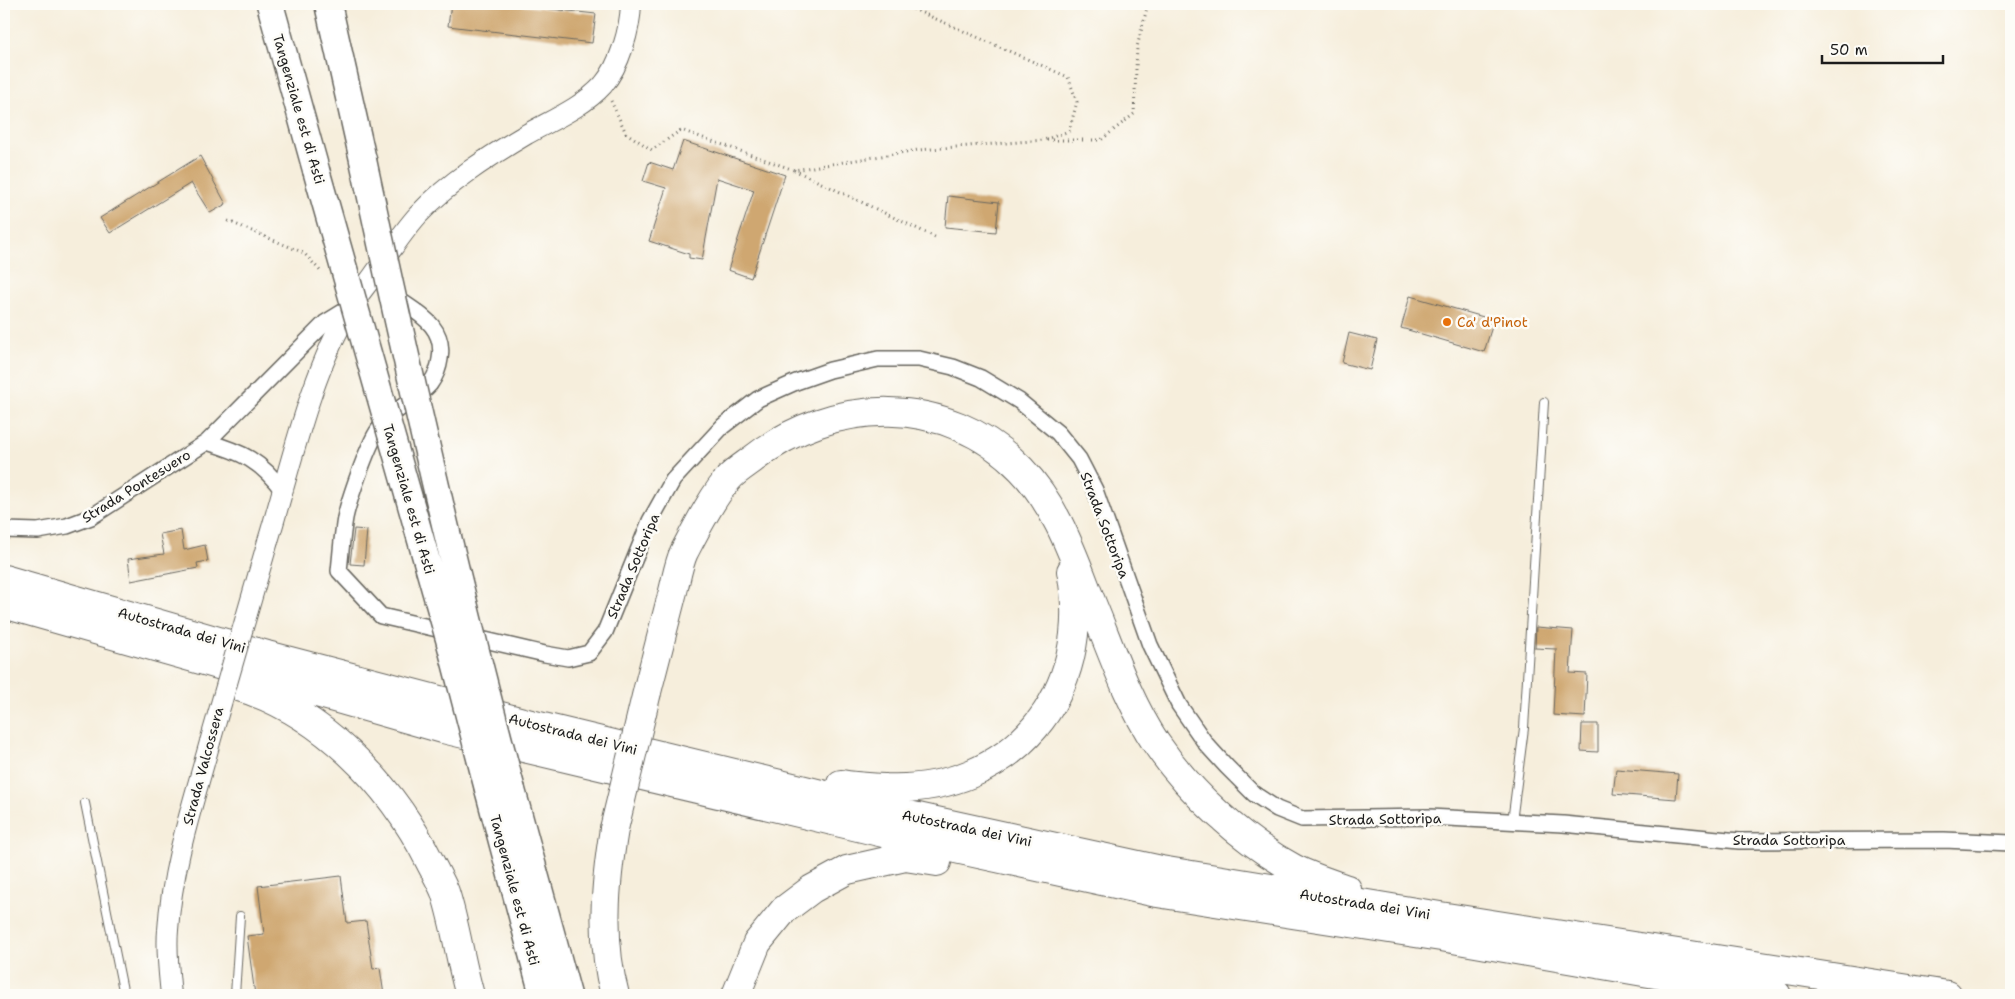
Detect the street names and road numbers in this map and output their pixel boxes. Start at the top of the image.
street label: Tangenziale est di Asti [269,32,329,186]
street label: Tangenziale est di Asti [379,422,439,576]
street label: Strada Pontesuero [78,445,194,527]
street label: Strada Sottoripa [1076,469,1134,581]
street label: Strada Sottoripa [603,510,663,621]
street label: Autostrada dei Vini [116,603,248,657]
street label: Strada Valcossera [179,705,228,827]
street label: Autostrada dei Vini [507,709,639,759]
street label: Autostrada dei Vini [900,805,1034,851]
street label: Strada Sottoripa [1328,809,1442,829]
street label: Tangenziale est di Asti [486,813,544,967]
street label: Strada Sottoripa [1733,831,1846,849]
street label: Autostrada dei Vini [1298,885,1432,923]

